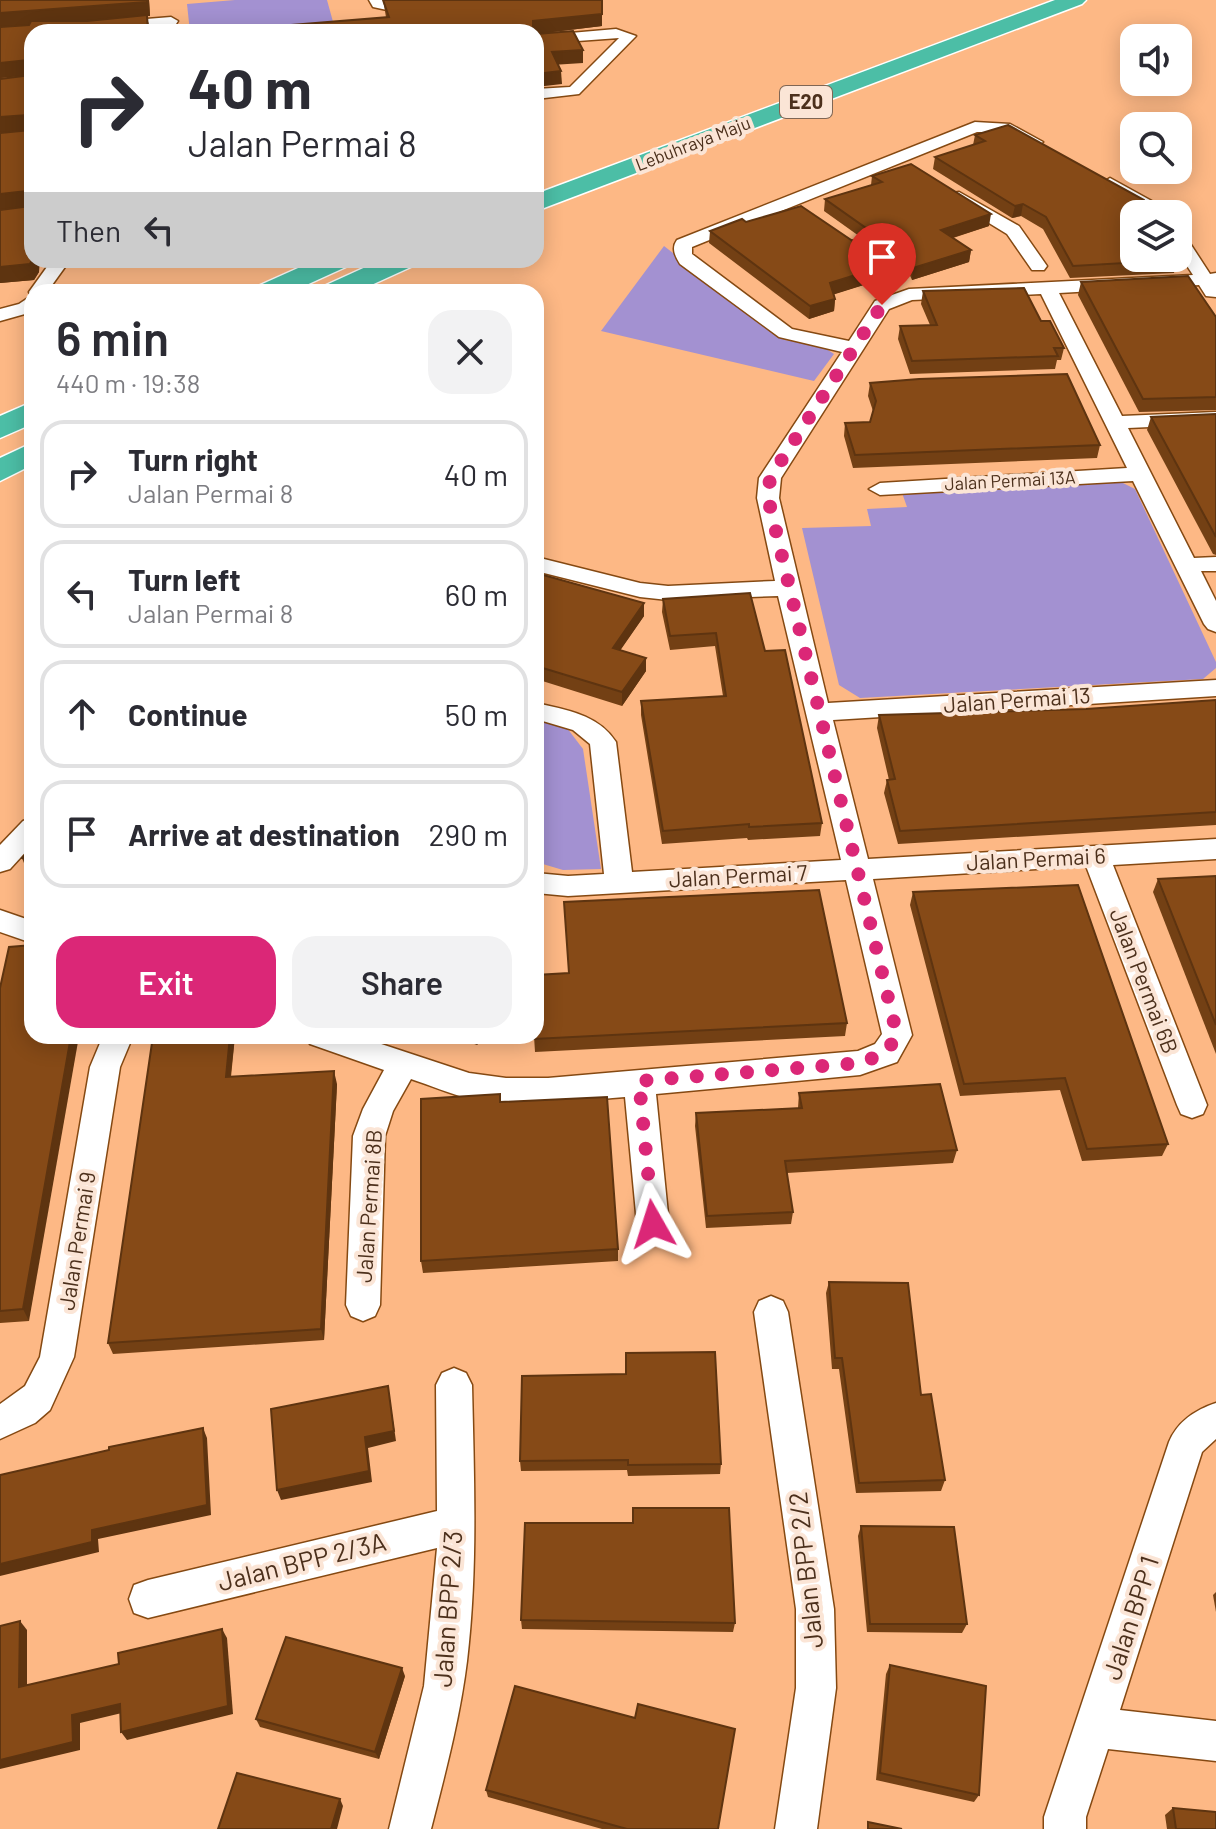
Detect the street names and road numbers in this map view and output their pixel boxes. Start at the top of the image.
road number: E20 [780,86,832,118]
street label: Lebuhraya Maju [632,111,753,175]
street label: Jalan Permai 13A [944,466,1076,494]
street label: Jalan Permai 13 [943,681,1091,717]
street label: Jalan Permai 6 [966,841,1106,875]
street label: Jalan Permai 7 [668,858,808,892]
street label: Jalan Permai 6B [1105,904,1185,1057]
street label: Jalan Permai 8B [350,1128,386,1283]
street label: Jalan Permai 9 [52,1170,100,1312]
street label: Jalan BPP 2/2 [781,1490,828,1650]
street label: Jalan BPP 2/3A [214,1525,389,1596]
street label: Jalan BPP 2/3 [426,1530,467,1688]
street label: Jalan BPP 1 [1095,1552,1164,1683]

